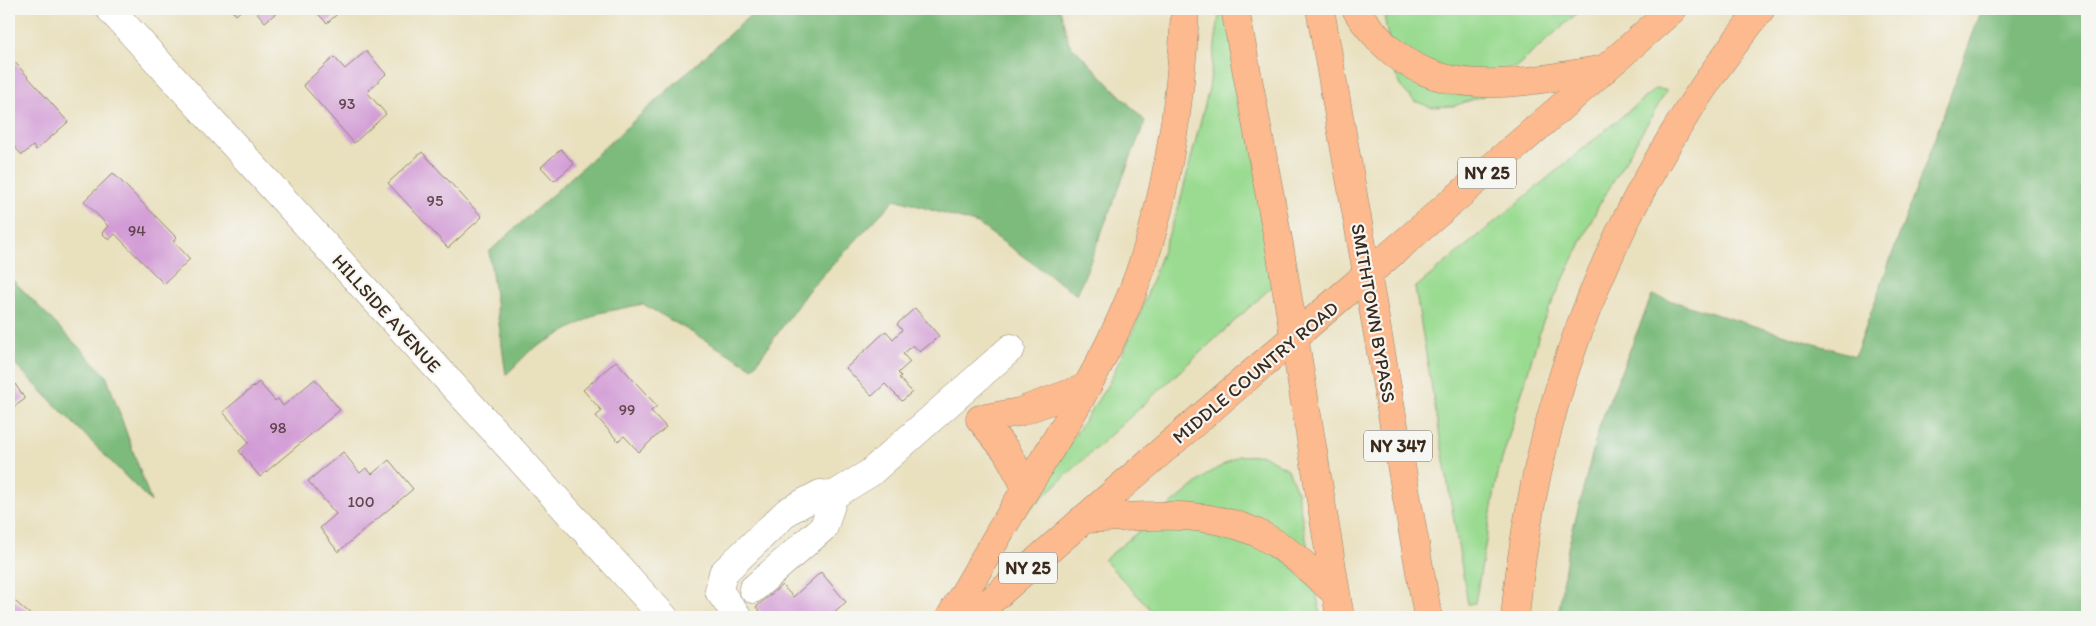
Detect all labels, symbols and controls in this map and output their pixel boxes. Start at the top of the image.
house number: 93 [338,94,356,113]
road number: NY 25 [1458,158,1516,188]
house number: 95 [427,191,443,210]
house number: 94 [128,221,146,240]
street label: SMITHTOWN BYPASS [1346,222,1401,404]
street label: HILLSIDE AVENUE [327,249,446,377]
street label: MIDDLE COUNTRY ROAD [1168,296,1343,449]
house number: 99 [619,400,635,419]
house number: 98 [269,418,287,437]
road number: NY 347 [1364,431,1432,462]
house number: 100 [347,492,375,511]
road number: NY 25 [999,552,1057,584]

